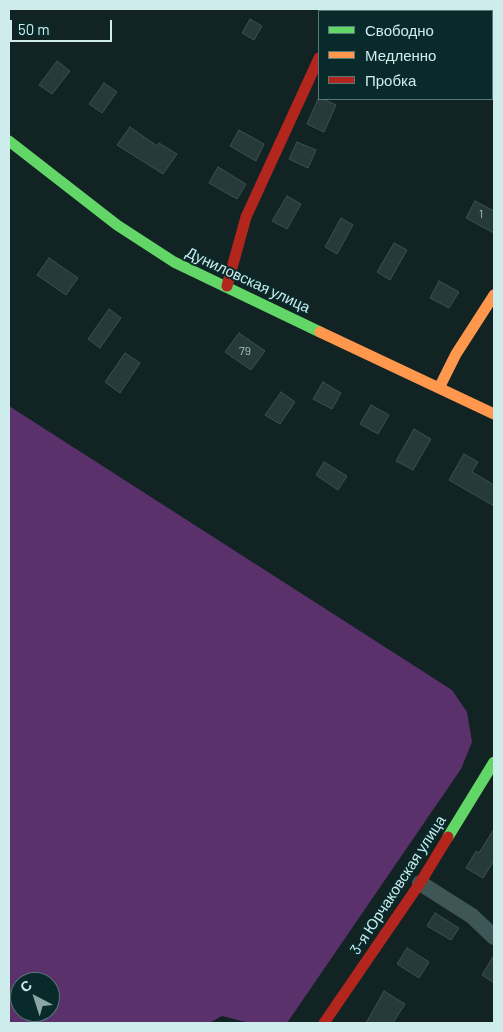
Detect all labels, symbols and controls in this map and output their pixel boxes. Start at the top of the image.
scale bar [12,10,115,42]
legend [318,10,493,100]
text: 50 m [18,20,50,38]
text: Свободно [365,21,434,39]
text: Медленно [365,46,436,64]
text: Пробка [365,71,416,89]
house number: 1 [479,207,483,221]
street label: Дуниловская улица [183,243,313,317]
house number: 79 [239,344,251,358]
street label: 3-я Юрчаковская улица [346,812,450,958]
north arrow [10,972,60,1022]
text: С [16,976,35,996]

